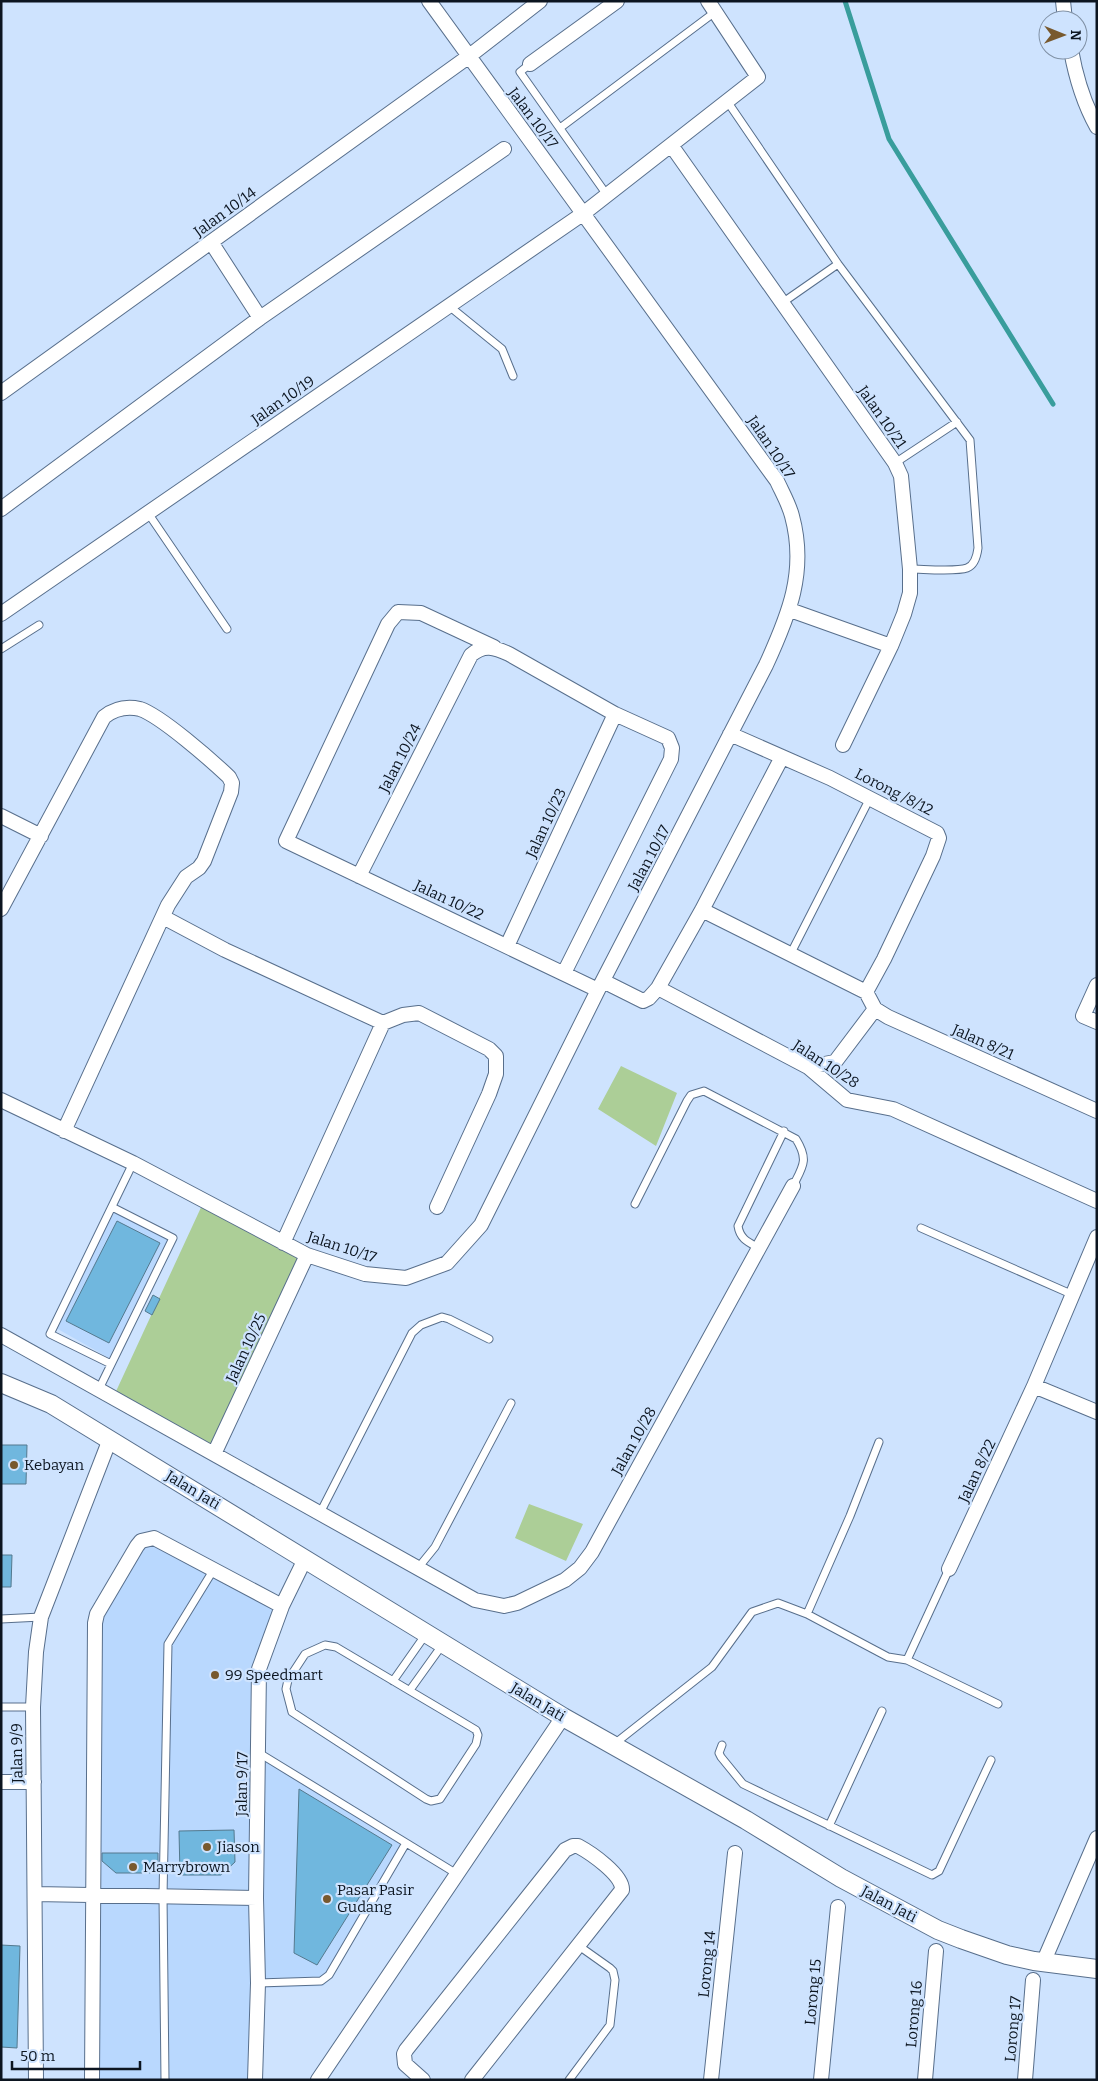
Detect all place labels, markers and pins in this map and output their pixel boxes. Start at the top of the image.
place label: Kebayan [24,1456,84,1474]
marker: Kebayan [8,1459,20,1471]
place label: 99 Speedmart [225,1666,323,1684]
marker: 99 Speedmart [209,1669,221,1681]
place label: Jiason [216,1838,260,1856]
marker: Jiason [201,1841,213,1853]
place label: Marrybrown [143,1858,231,1876]
marker: Marrybrown [127,1861,139,1873]
place label: Pasar Pasir Gudang [337,1881,414,1916]
marker: Pasar Pasir Gudang [321,1893,333,1905]

